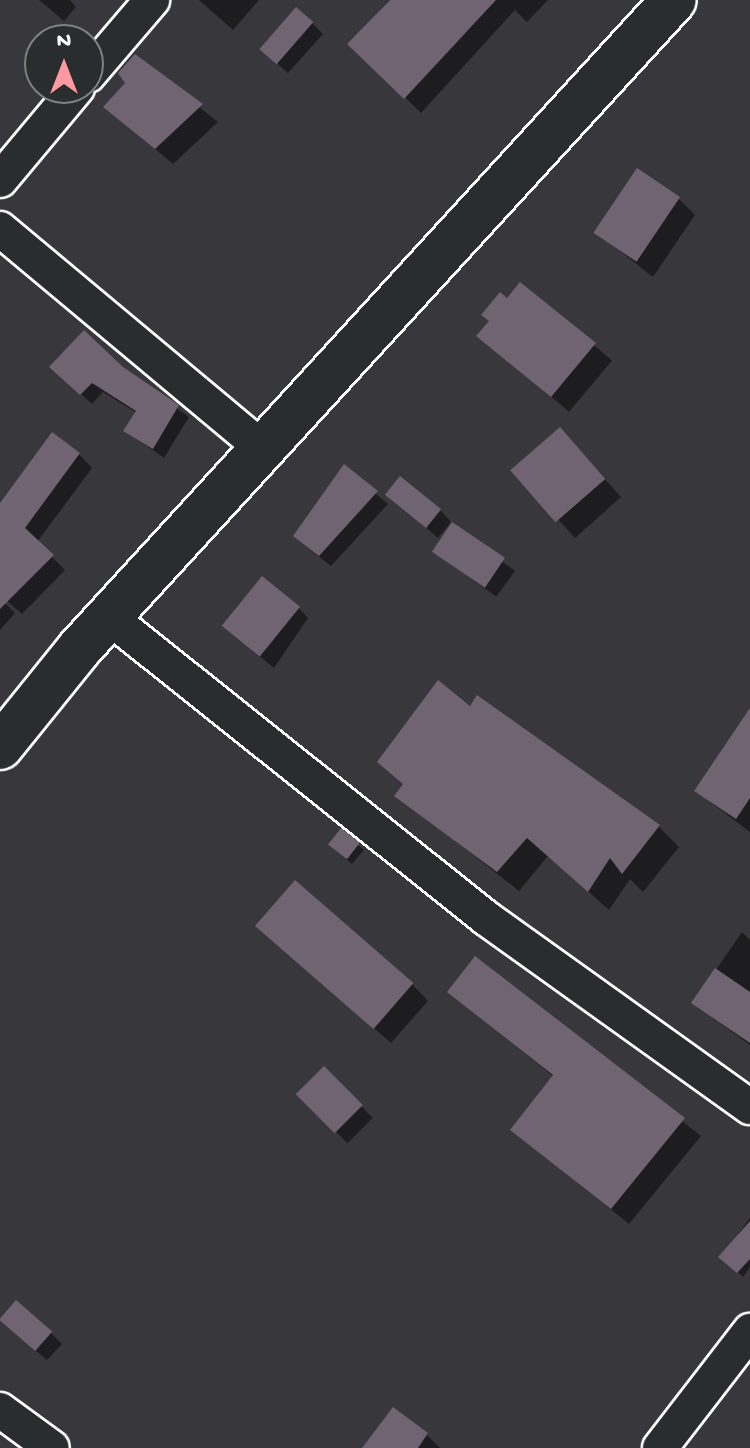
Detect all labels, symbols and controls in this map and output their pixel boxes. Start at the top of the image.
north arrow [24,24,104,104]
text: N [57,29,71,55]

